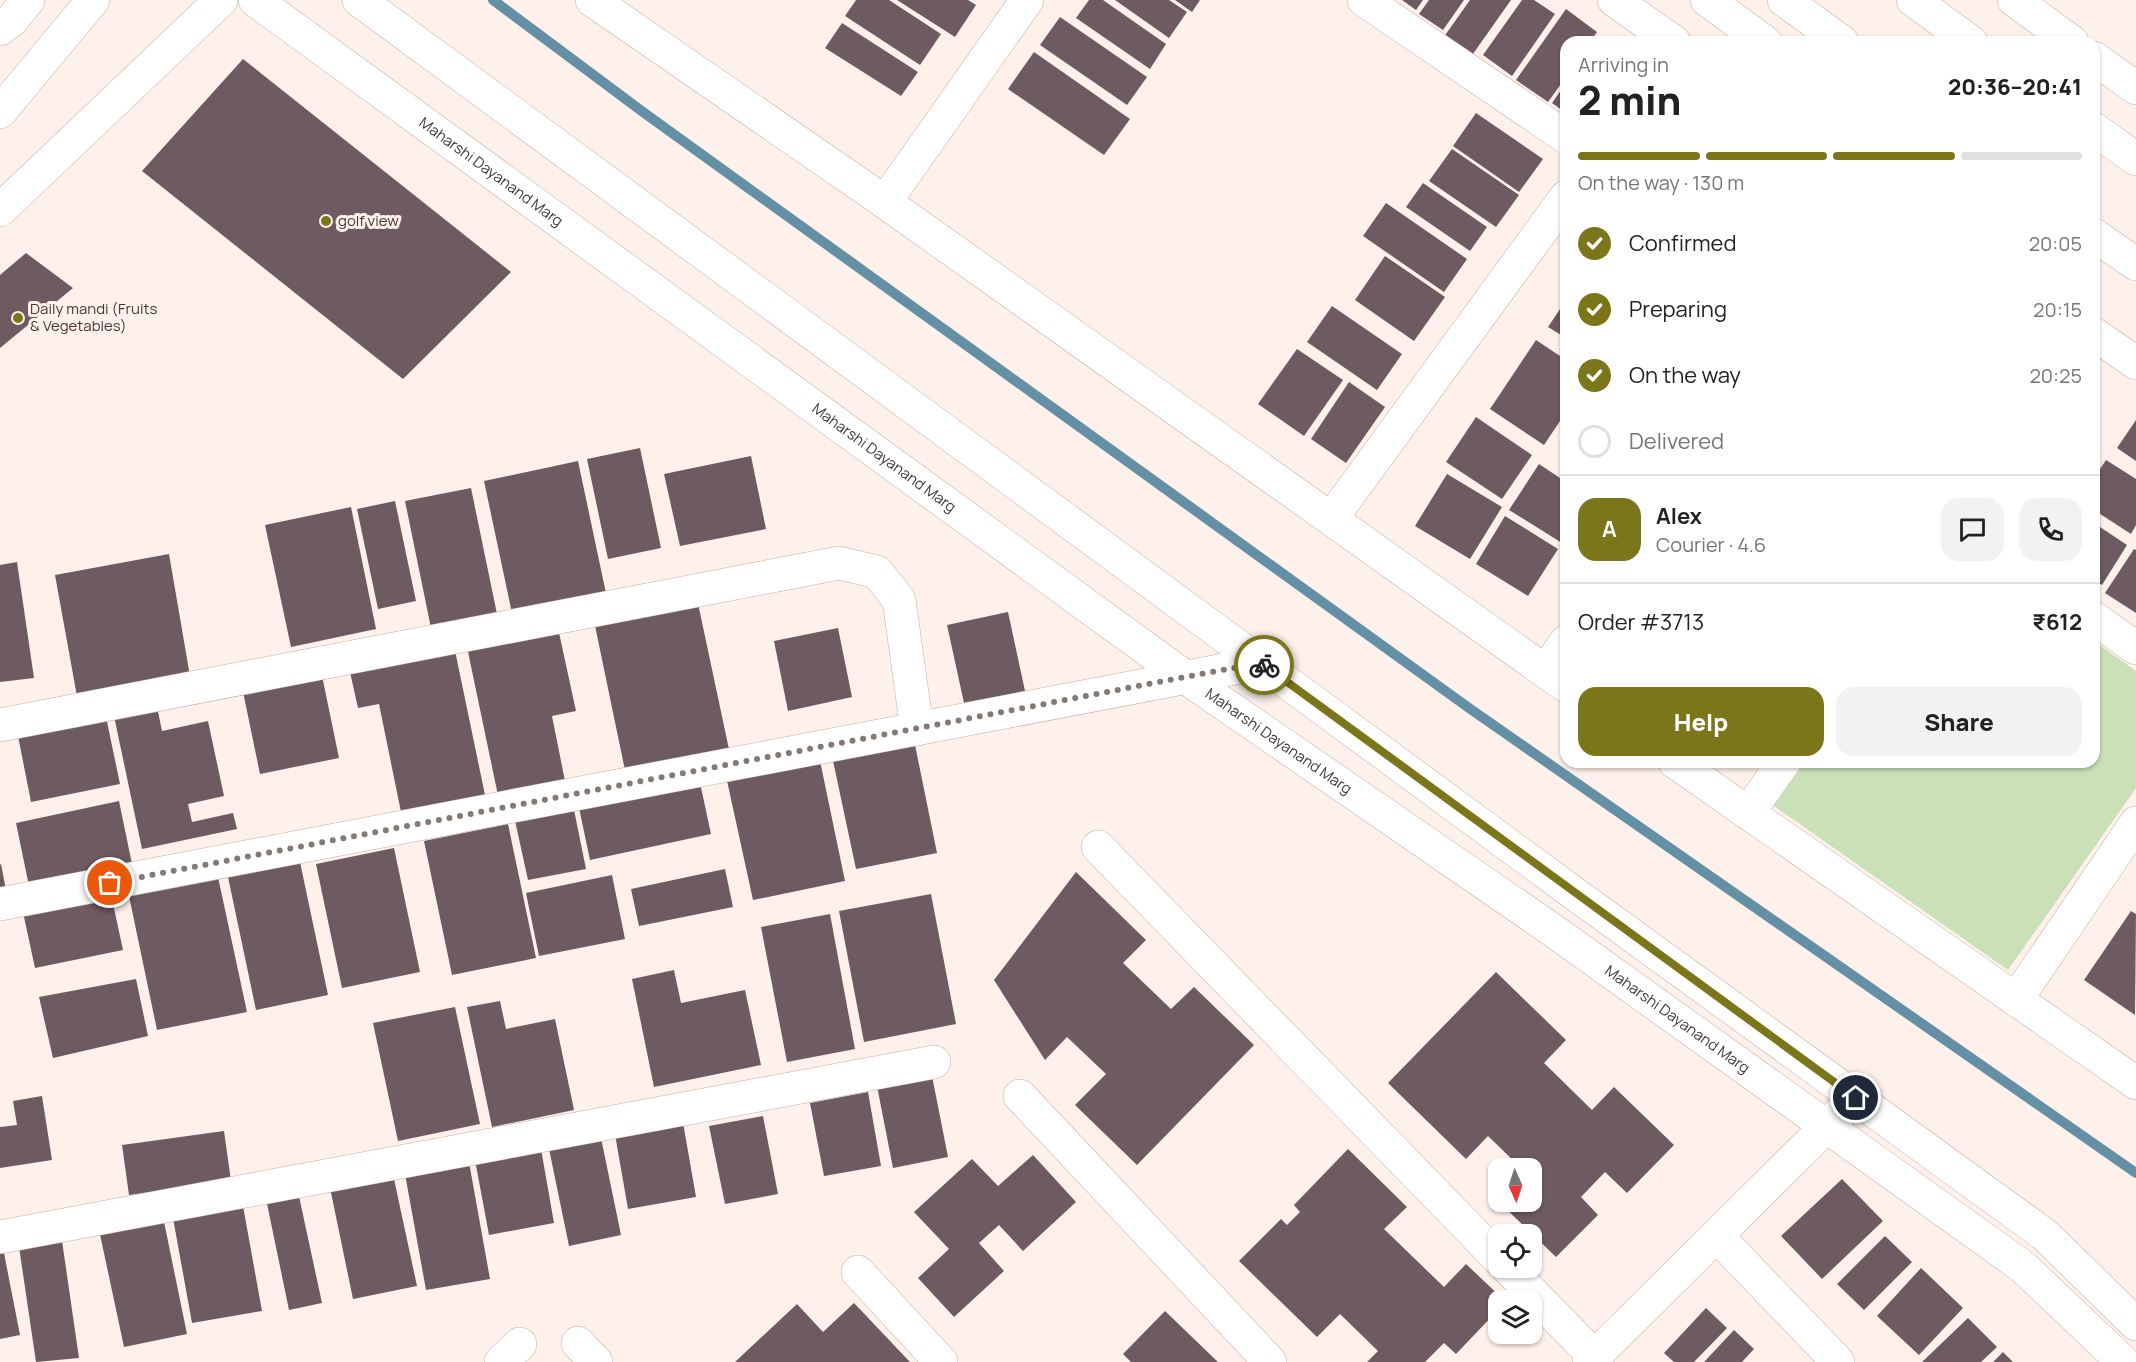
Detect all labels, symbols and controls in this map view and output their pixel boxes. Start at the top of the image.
text: Arriving in [1578,51,1669,78]
text: 20:36–20:41 [1948,72,2082,102]
text: 2 min [1578,73,1681,127]
street label: Maharshi Dayanand Marg [415,112,568,231]
text: On the way · 130 m [1578,169,1744,196]
place label: golf view [338,210,399,231]
marker: golf view [319,214,333,228]
icon: check [1578,227,1611,260]
text: Confirmed [1629,228,1737,258]
text: 20:05 [2029,230,2082,257]
icon: check [1578,293,1611,326]
text: Preparing [1629,294,1727,324]
text: 20:15 [2033,296,2082,323]
place label: Daily mandi (Fruits & Vegetables) [30,298,157,336]
marker: Daily mandi (Fruits & Vegetables) [11,311,25,325]
icon: check [1578,359,1611,392]
text: On the way [1629,360,1741,390]
text: 20:25 [2029,362,2082,389]
street label: Maharshi Dayanand Marg [808,398,961,517]
text: Delivered [1629,426,1724,456]
button: chat [1941,498,2004,561]
button: phone [2019,498,2082,561]
text: Alex [1656,501,1702,531]
text: A [1602,514,1617,544]
text: Courier · 4.6 [1656,531,1766,558]
text: Order #3713 [1578,607,1704,637]
text: ₹612 [2032,607,2082,637]
courier [1234,635,1294,695]
icon: bike [1248,649,1281,682]
street label: Maharshi Dayanand Marg [1201,683,1356,799]
button: Help [1578,687,1824,756]
button: Share [1836,687,2082,756]
pin [84,857,135,908]
icon: bag [93,866,126,899]
street label: Maharshi Dayanand Marg [1601,960,1754,1078]
pin [1830,1072,1881,1123]
icon: home [1839,1081,1872,1114]
north arrow [1488,1158,1542,1212]
map controls [1488,1158,1542,1344]
button: locate [1488,1224,1542,1278]
button: layers [1488,1290,1542,1344]

